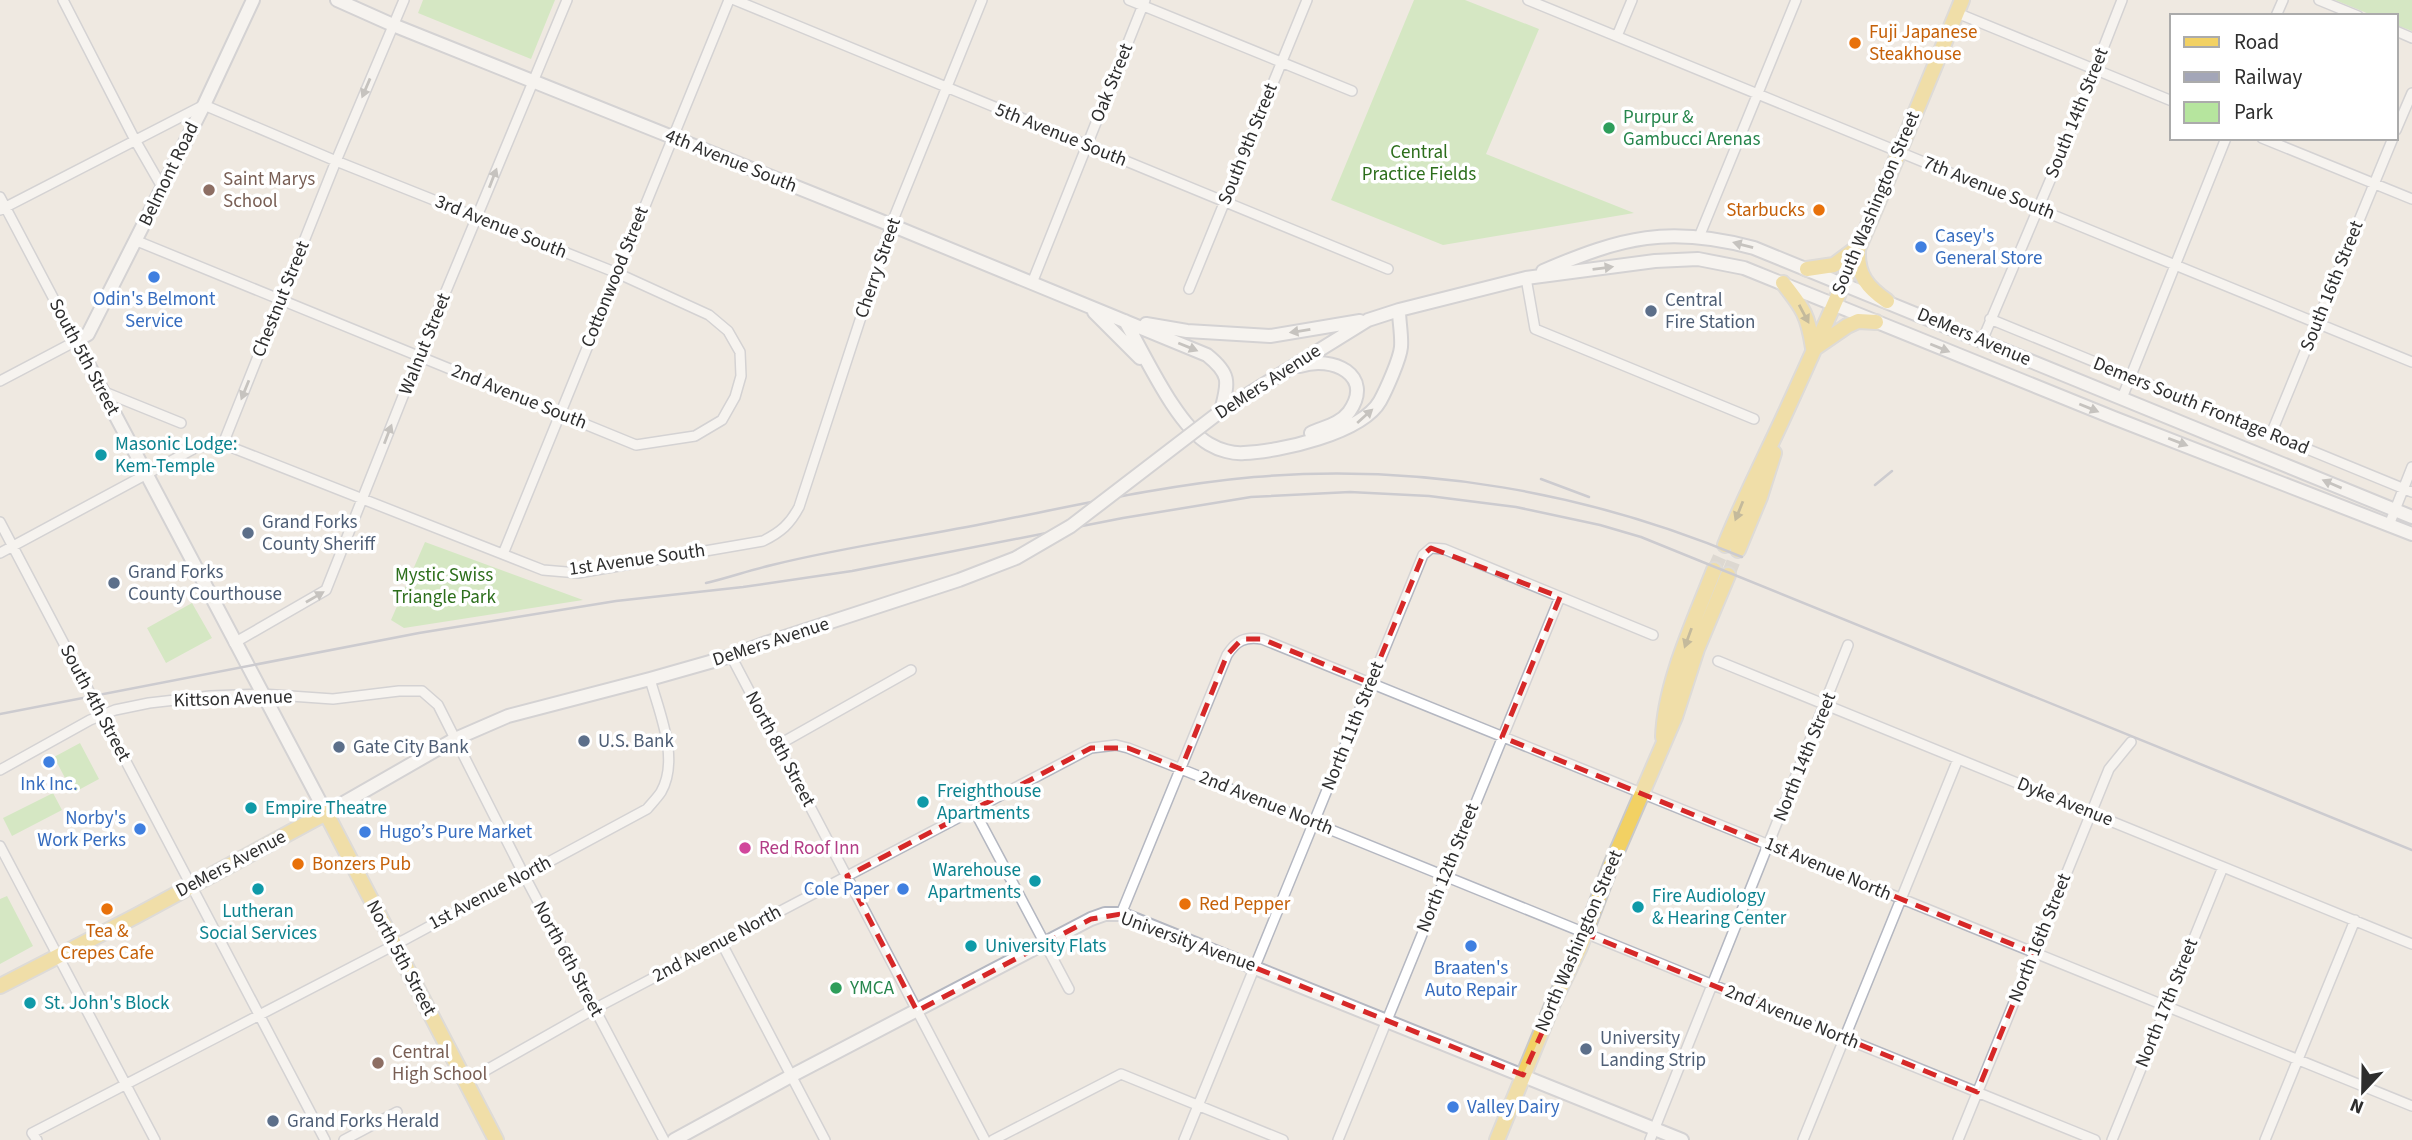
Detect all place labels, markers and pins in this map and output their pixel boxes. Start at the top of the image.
place label: Fuji Japanese Steakhouse [1869,19,1977,68]
marker: Fuji Japanese Steakhouse [1847,35,1863,51]
place label: Purpur & Gambucci Arenas [1623,104,1760,153]
marker: Purpur & Gambucci Arenas [1601,120,1617,136]
place label: Saint Marys School [223,166,315,215]
marker: Saint Marys School [201,182,217,198]
place label: Starbucks [1726,197,1805,224]
marker: Starbucks [1811,202,1827,218]
place label: Casey's General Store [1935,223,2042,272]
marker: Casey's General Store [1913,239,1929,255]
marker: Odin's Belmont Service [146,269,162,285]
place label: Odin's Belmont Service [93,286,216,335]
place label: Central Fire Station [1665,287,1756,336]
marker: Central Fire Station [1643,303,1659,319]
place label: Masonic Lodge: Kem-Temple [115,431,238,480]
marker: Masonic Lodge: Kem-Temple [93,447,109,463]
place label: Grand Forks County Sheriff [262,509,376,558]
marker: Grand Forks County Sheriff [240,525,256,541]
place label: Grand Forks County Courthouse [128,559,282,608]
marker: Grand Forks County Courthouse [106,575,122,591]
place label: U.S. Bank [598,728,674,755]
marker: U.S. Bank [576,733,592,749]
place label: Gate City Bank [353,734,469,761]
marker: Gate City Bank [331,739,347,755]
marker: Ink Inc. [41,754,57,770]
place label: Ink Inc. [20,771,78,798]
place label: Freighthouse Apartments [937,778,1041,827]
marker: Freighthouse Apartments [915,794,931,810]
place label: Empire Theatre [265,795,387,822]
marker: Empire Theatre [243,800,259,816]
place label: Norby's Work Perks [37,805,126,854]
place label: Hugo’s Pure Market [379,819,533,846]
marker: Norby's Work Perks [132,821,148,837]
marker: Hugo’s Pure Market [357,824,373,840]
place label: Red Roof Inn [759,835,860,862]
marker: Red Roof Inn [737,840,753,856]
place label: Bonzers Pub [312,851,411,878]
marker: Bonzers Pub [290,856,306,872]
place label: Warehouse Apartments [928,857,1021,906]
marker: Warehouse Apartments [1027,873,1043,889]
place label: Cole Paper [804,876,889,903]
marker: Lutheran Social Services [250,881,266,897]
marker: Cole Paper [895,881,911,897]
place label: Fire Audiology & Hearing Center [1652,883,1787,932]
place label: Red Pepper [1199,891,1291,918]
marker: Red Pepper [1177,896,1193,912]
place label: Lutheran Social Services [199,898,317,947]
marker: Fire Audiology & Hearing Center [1630,899,1646,915]
marker: Tea & Crepes Cafe [99,901,115,917]
place label: Tea & Crepes Cafe [60,918,154,967]
place label: University Flats [985,933,1107,960]
marker: University Flats [963,938,979,954]
marker: Braaten's Auto Repair [1463,938,1479,954]
place label: Braaten's Auto Repair [1425,955,1517,1004]
place label: YMCA [849,975,895,1002]
marker: YMCA [828,980,844,996]
place label: St. John's Block [44,990,170,1017]
marker: St. John's Block [22,995,38,1011]
place label: University Landing Strip [1600,1025,1706,1074]
place label: Central High School [392,1039,488,1088]
marker: University Landing Strip [1578,1041,1594,1057]
marker: Central High School [370,1055,386,1071]
place label: Valley Dairy [1467,1094,1560,1121]
marker: Valley Dairy [1445,1099,1461,1115]
place label: Grand Forks Herald [287,1108,439,1135]
marker: Grand Forks Herald [265,1113,281,1129]

